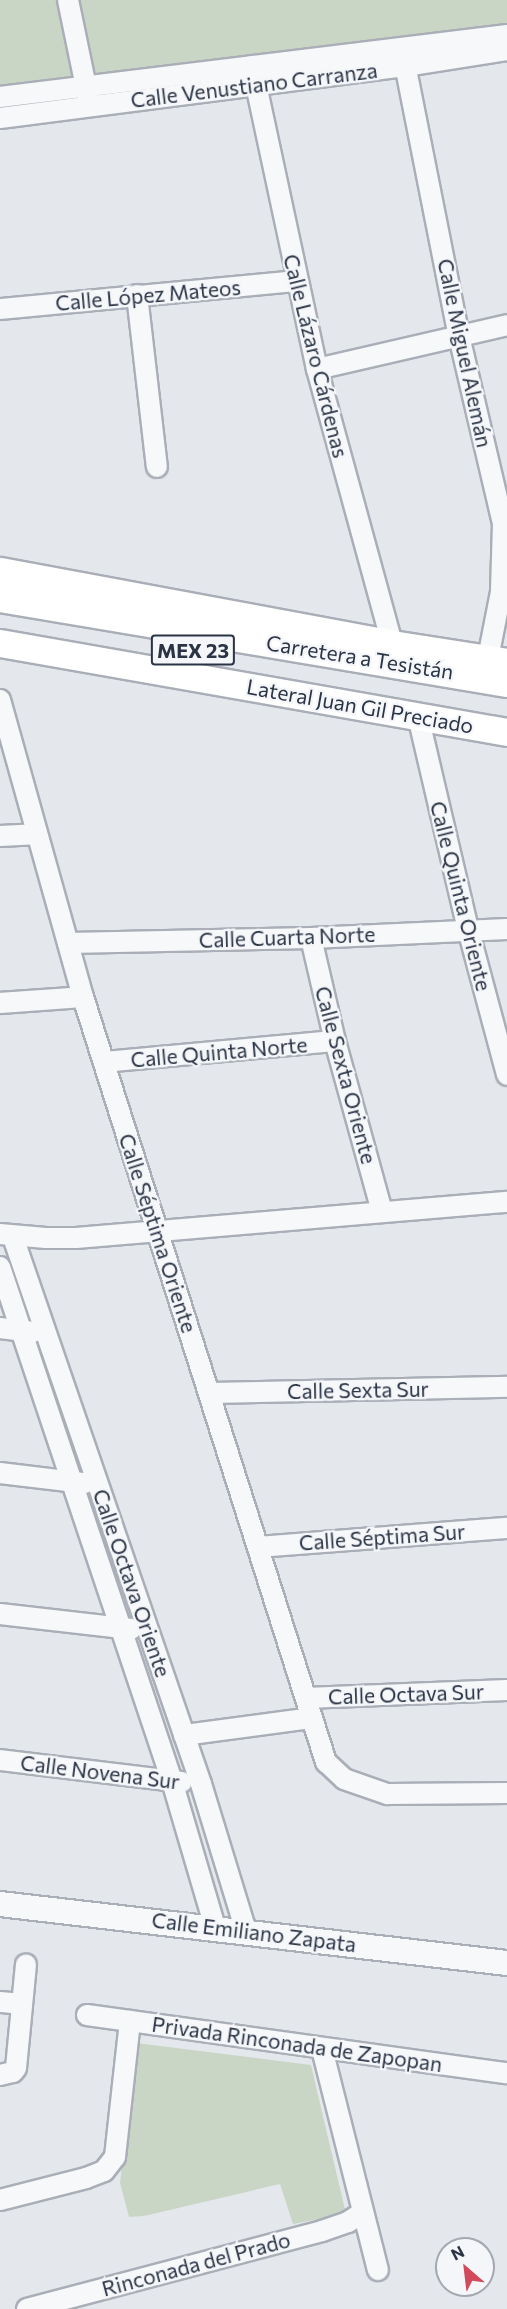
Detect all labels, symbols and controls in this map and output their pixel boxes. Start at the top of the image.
street label: Calle Venustiano Carranza [129,57,379,113]
street label: Calle Lázaro Cárdenas [278,251,354,461]
street label: Calle Miguel Alemán [433,256,497,450]
street label: Calle López Mateos [54,274,242,316]
street label: Carretera a Tesistán [265,630,455,684]
road number: MEX 23 [150,633,236,667]
street label: Lateral Juan Gil Preciado [245,674,475,738]
street label: Calle Quinta Oriente [425,799,497,993]
street label: Calle Cuarta Norte [198,921,376,953]
street label: Calle Sexta Oriente [310,983,382,1167]
street label: Calle Quinta Norte [130,1032,308,1072]
street label: Calle Séptima Oriente [114,1130,202,1336]
street label: Calle Sexta Sur [287,1376,429,1404]
street label: Calle Octava Oriente [88,1486,176,1680]
street label: Calle Séptima Sur [298,1519,466,1555]
street label: Calle Octava Sur [328,1679,484,1709]
street label: Calle Novena Sur [19,1750,181,1794]
street label: Calle Emiliano Zapata [150,1907,358,1957]
street label: Privada Rinconada de Zapopan [150,2011,444,2077]
street label: Rinconada del Prado [99,2227,293,2301]
north arrow [435,2237,495,2297]
text: N [447,2241,467,2264]

